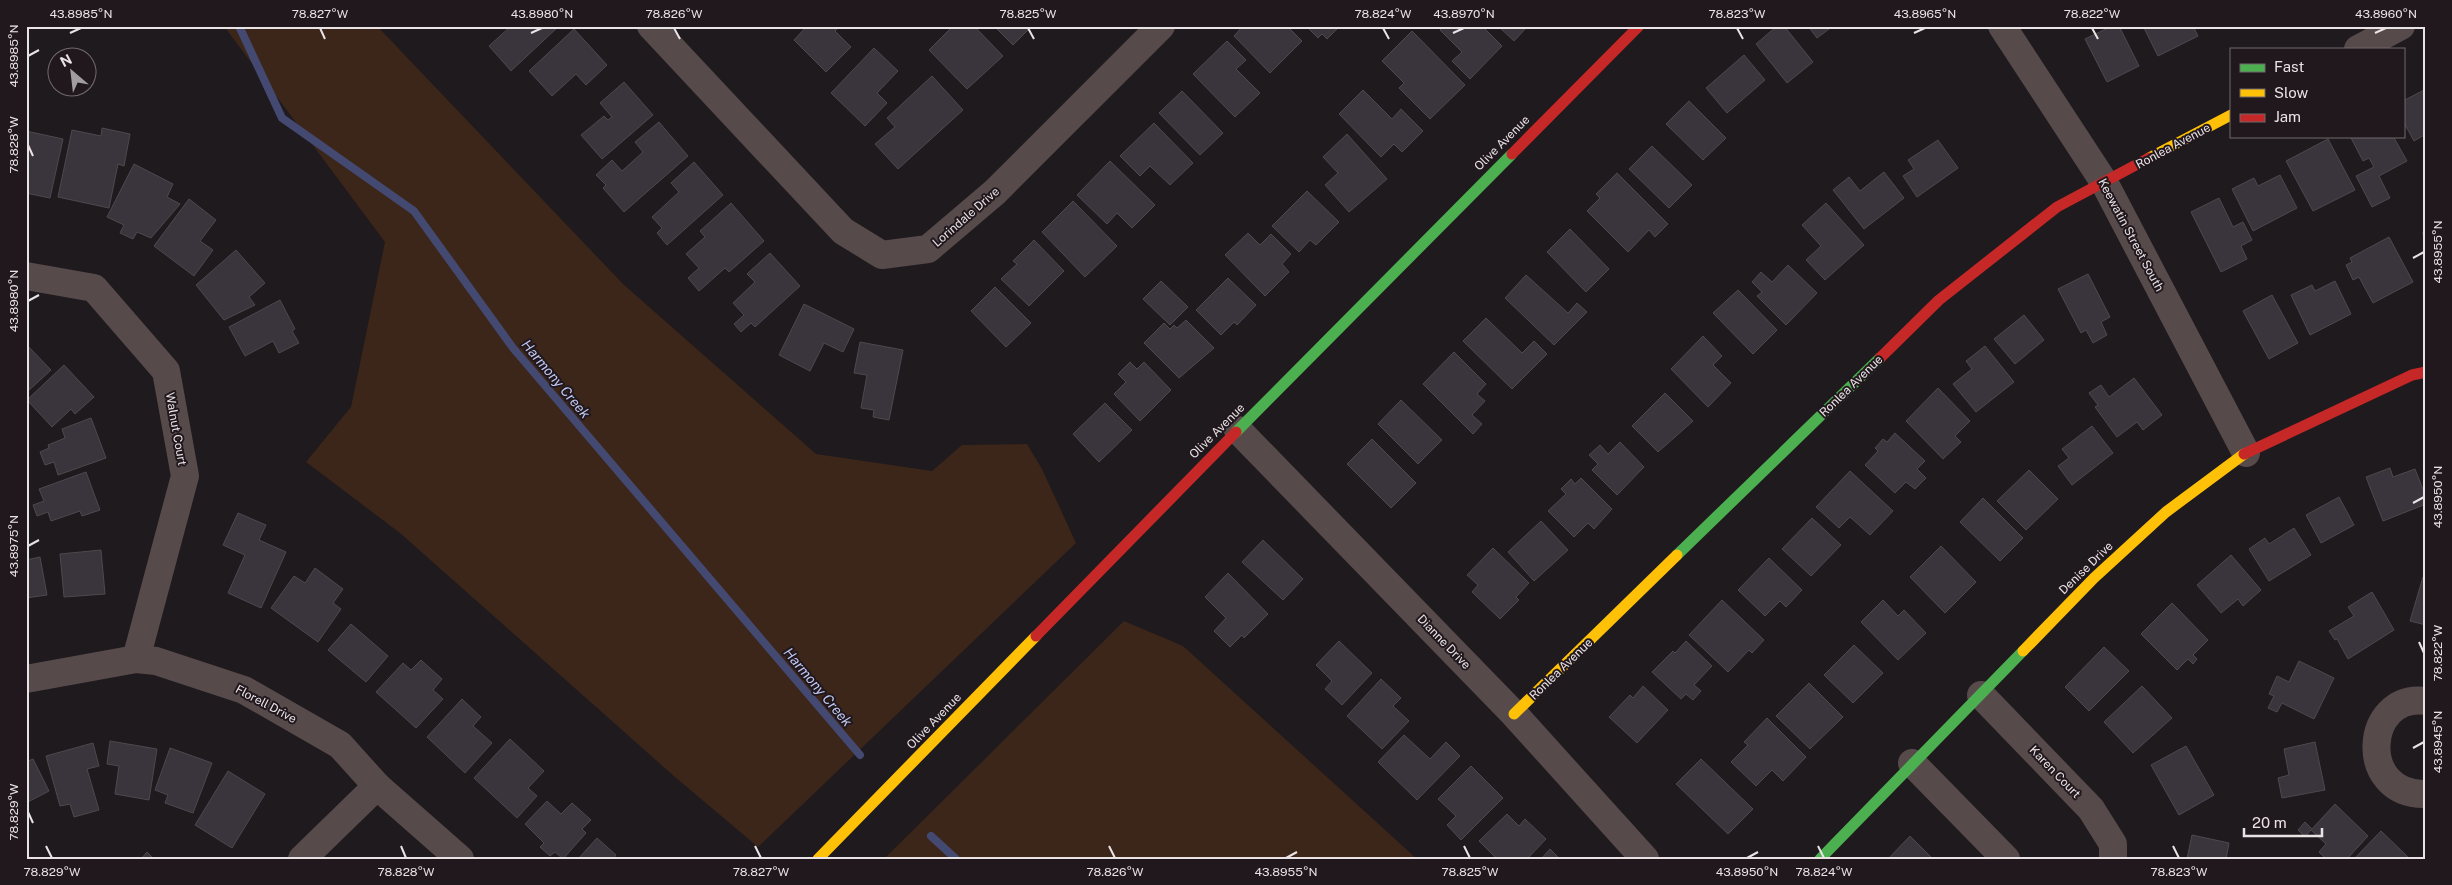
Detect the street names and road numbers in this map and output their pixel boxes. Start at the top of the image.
street label: Olive Avenue [1472,112,1533,173]
street label: Ronlea Avenue [2133,120,2213,172]
street label: Keewatin Street South [2095,176,2167,294]
street label: Lorindale Drive [930,184,1002,250]
street label: Ronlea Avenue [1816,352,1886,420]
street label: Walnut Court [163,391,189,467]
street label: Olive Avenue [1187,400,1248,461]
street label: Denise Drive [2056,539,2116,597]
street label: Dianne Drive [1415,612,1474,672]
street label: Ronlea Avenue [1526,635,1596,703]
street label: Florell Drive [233,682,299,726]
street label: Olive Avenue [904,690,964,752]
street label: Karen Court [2027,743,2084,801]

